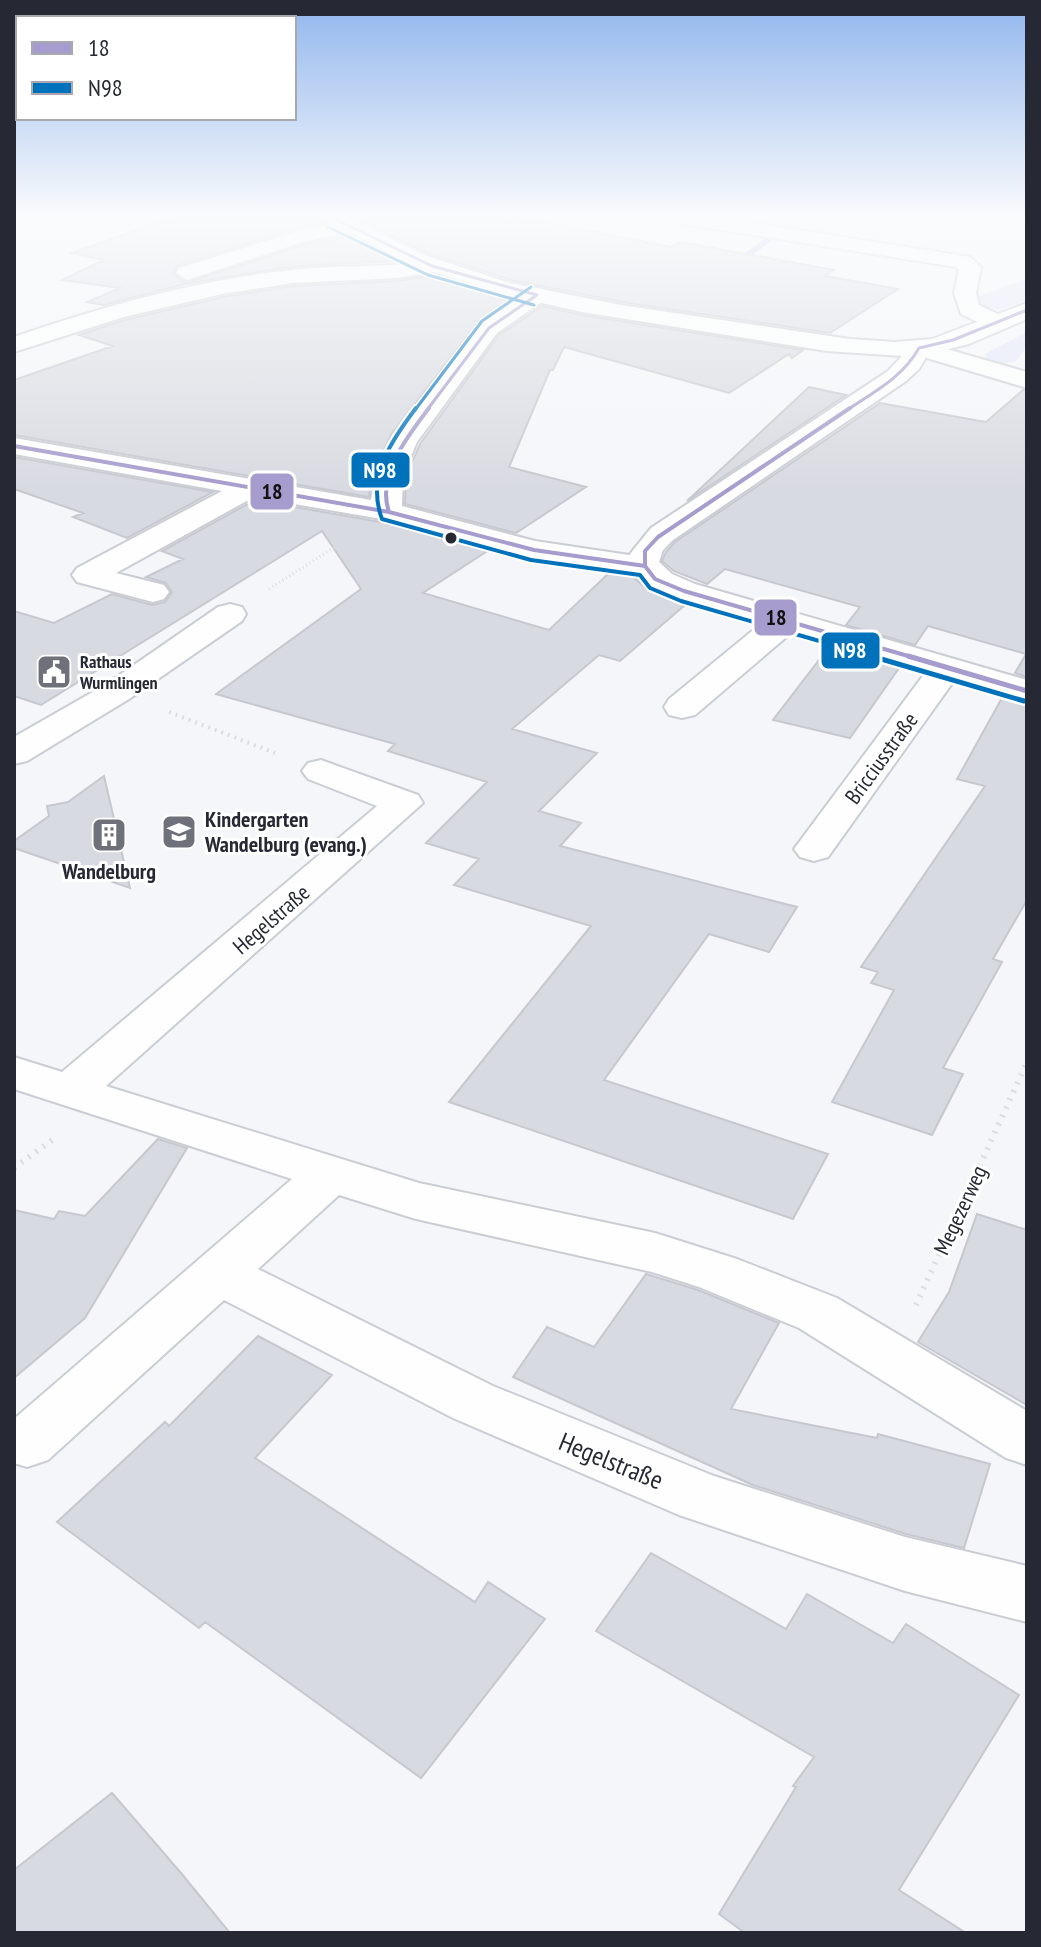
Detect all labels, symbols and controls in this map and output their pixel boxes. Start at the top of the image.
legend [16,16,296,120]
text: 18 [88,32,110,63]
text: N98 [88,72,123,103]
line badge: N98 [350,451,411,489]
text: N98 [364,456,396,484]
line badge: 18 [249,472,295,511]
text: 18 [261,477,283,505]
unlabelled marker [443,530,459,546]
line badge: 18 [753,598,798,637]
text: 18 [765,603,787,631]
line badge: N98 [820,631,881,670]
text: N98 [834,636,866,664]
place label: Rathaus Wurmlingen [79,650,158,694]
public building icon: Rathaus Wurmlingen [35,653,73,691]
street label: Bricciusstraße [838,707,924,809]
place label: Kindergarten Wandelburg (evang.) [204,805,367,858]
school or university icon: Kindergarten Wandelburg (evang.) [160,813,198,851]
building icon: Wandelburg [90,816,128,854]
place label: Wandelburg [61,857,156,885]
street label: Hegelstraße [227,878,315,960]
street label: Megezerweg [927,1161,993,1259]
street label: Hegelstraße [554,1425,668,1496]

